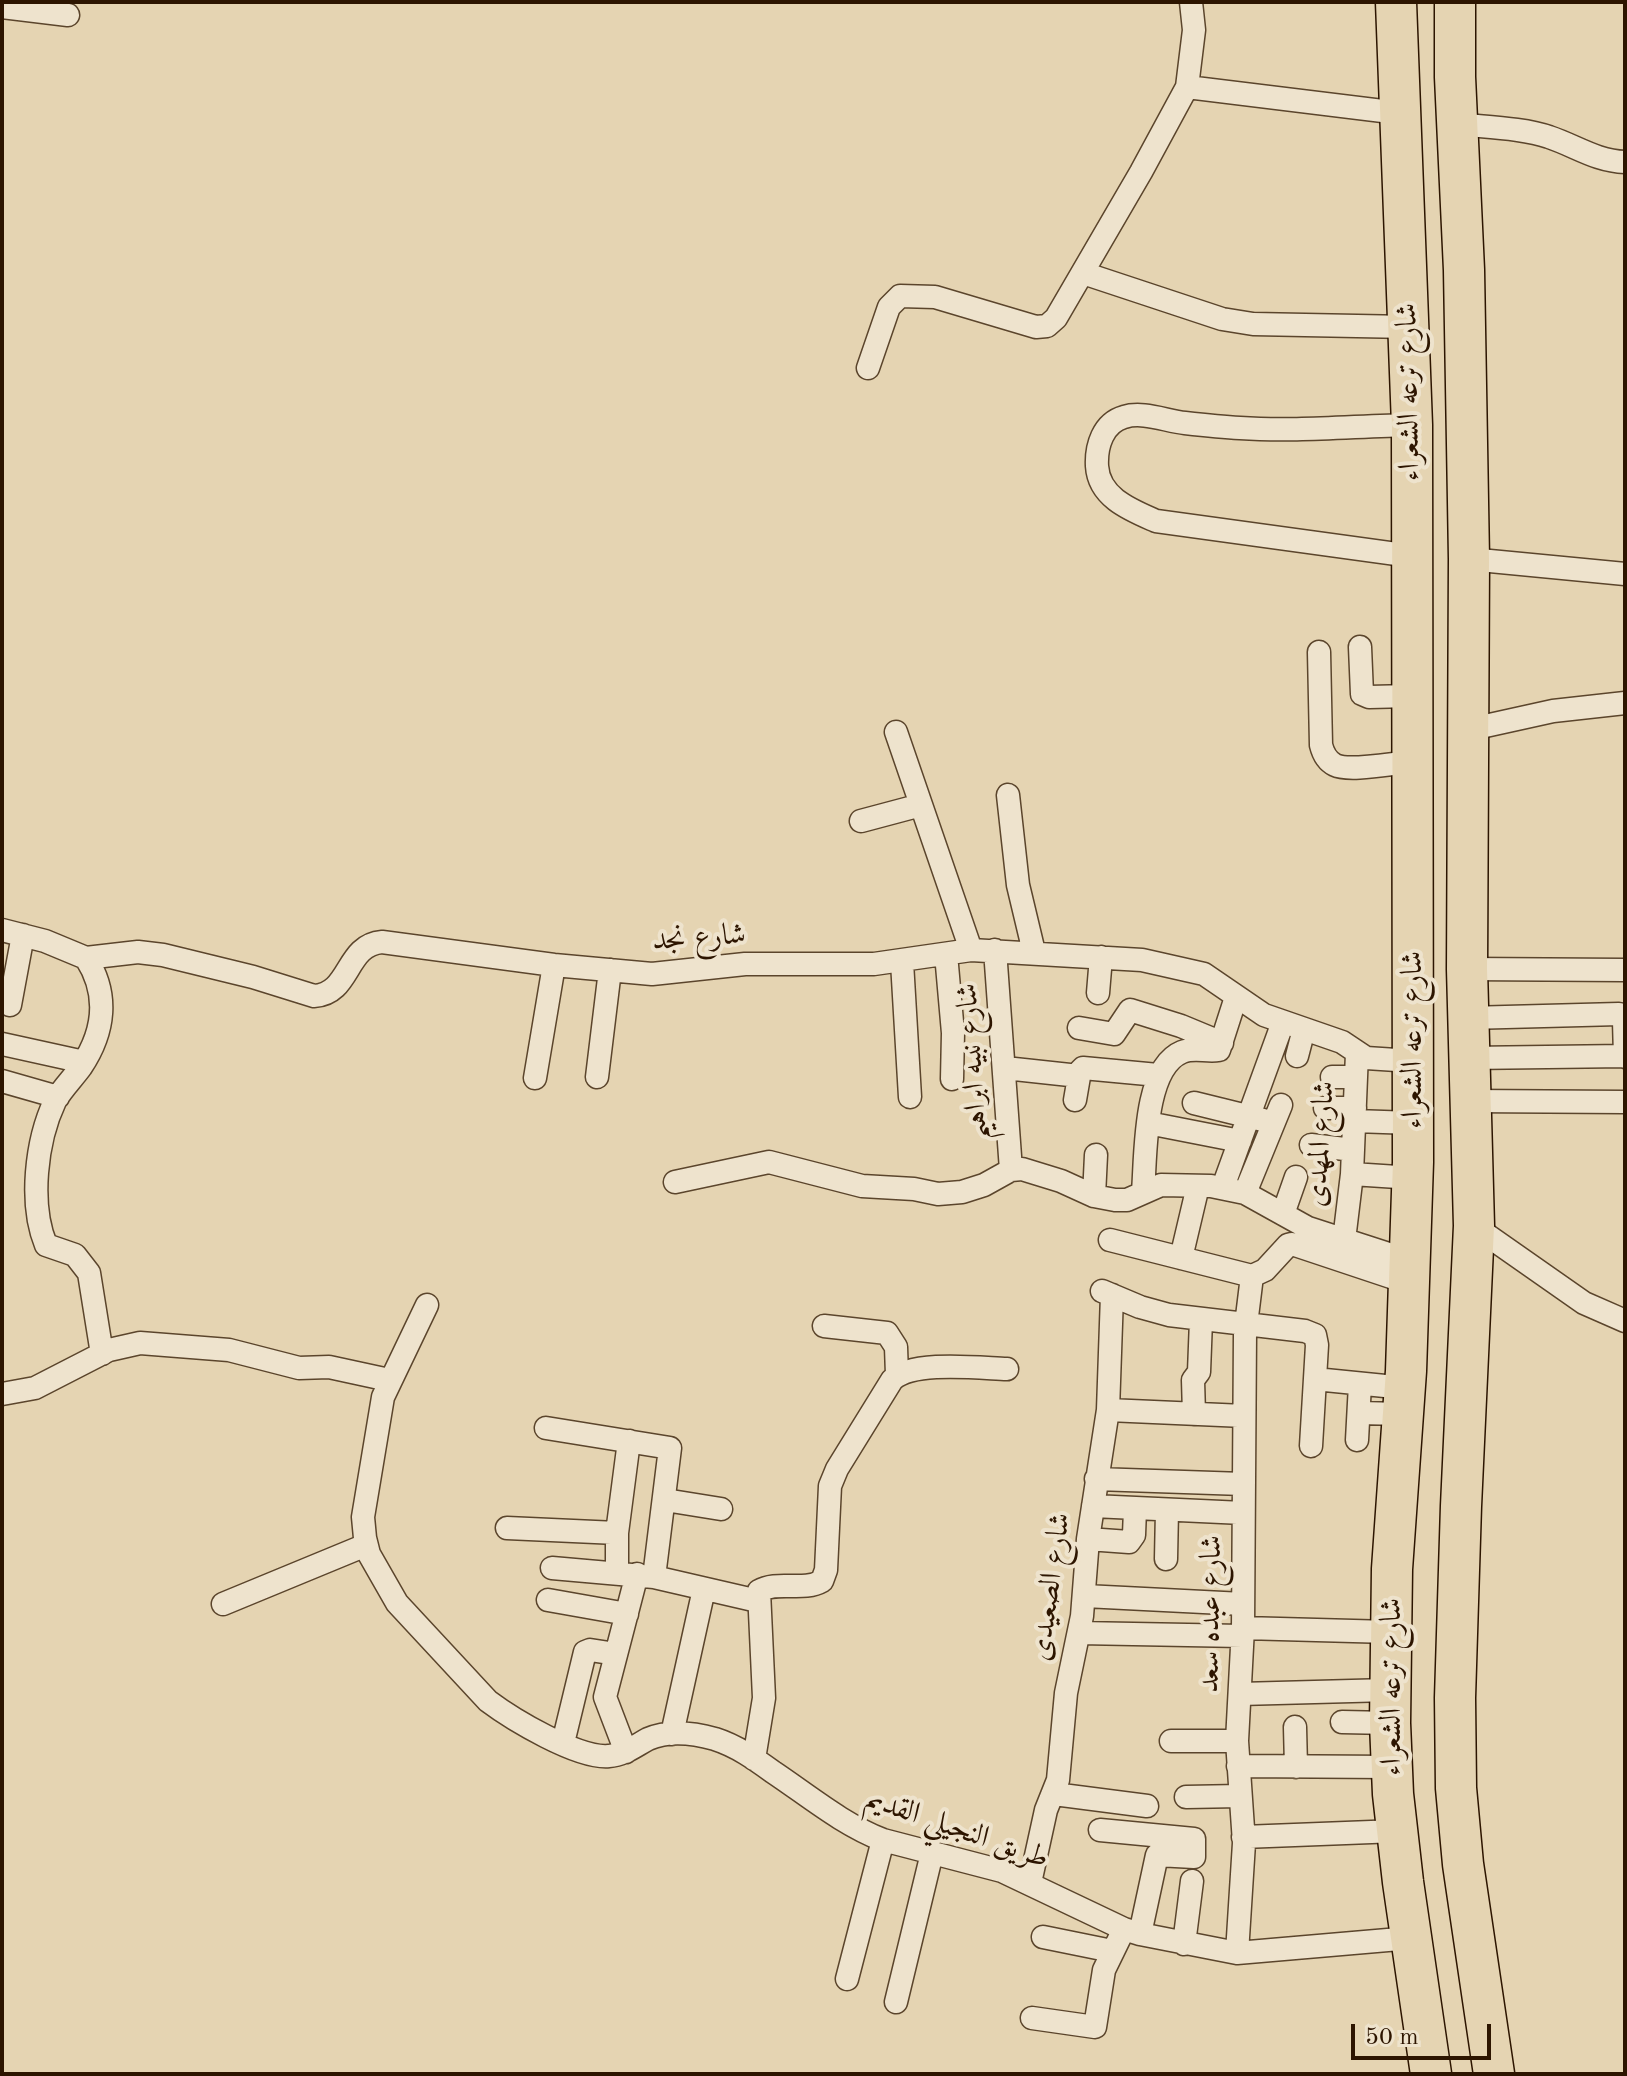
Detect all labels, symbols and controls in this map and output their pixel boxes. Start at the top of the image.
street label: شارع ترعه الشعراء [1389,303,1429,481]
street label: شارع نجد [651,917,747,959]
street label: شارع ترعه الشعراء [1395,951,1431,1129]
street label: شارع نبيه ابراهيم [950,982,996,1142]
street label: شارع المهدى [1299,1080,1343,1208]
street label: شارع الصعيدى [1023,1511,1079,1663]
street label: شارع عبده سعد [1192,1535,1230,1693]
street label: شارع ترعه الشعراء [1374,1598,1410,1776]
street label: طريق النجيلي القديم [861,1781,1053,1877]
scale bar [1355,2008,1495,2058]
text: 50 m [1365,2026,1419,2050]

